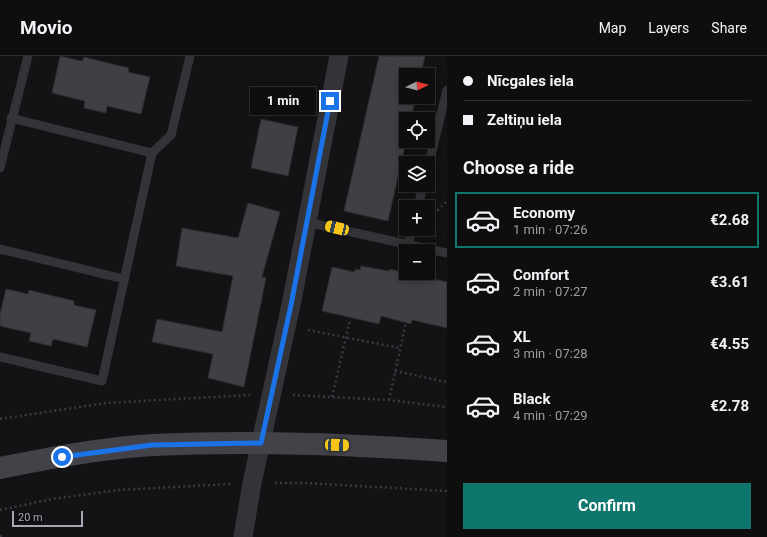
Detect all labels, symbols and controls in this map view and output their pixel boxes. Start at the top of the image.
text: Movio [20,16,73,39]
text: Map [599,20,626,36]
text: Layers [648,20,689,36]
text: Share [711,20,747,36]
north arrow [399,68,435,104]
map controls [399,68,435,280]
text: Nīcgales iela [487,72,574,90]
callout: 1 min [250,87,316,115]
route end [321,92,339,110]
text: 1 min [267,93,299,108]
text: Zeltiņu iela [487,111,562,129]
button: locate [399,112,435,148]
button: layers [399,156,435,192]
text: Choose a ride [463,157,574,178]
button: + [399,200,435,236]
icon: car [465,202,501,238]
text: Economy [513,204,575,222]
text: €2.68 [710,211,749,229]
car [324,219,350,237]
text: 1 min · 07:26 [513,222,588,237]
button: − [399,244,435,280]
icon: car [465,264,501,300]
text: Comfort [513,266,569,284]
text: €3.61 [710,273,749,291]
text: 2 min · 07:27 [513,284,588,299]
icon: car [465,326,501,362]
text: XL [513,328,531,346]
text: €4.55 [710,335,749,353]
text: 3 min · 07:28 [513,346,588,361]
icon: car [465,388,501,424]
text: Black [513,390,550,408]
text: €2.78 [710,397,749,415]
text: 4 min · 07:29 [513,408,588,423]
car [325,439,349,451]
route start [53,448,71,466]
button: Confirm [463,483,751,529]
scale bar [12,509,83,528]
text: 20 m [18,511,43,524]

